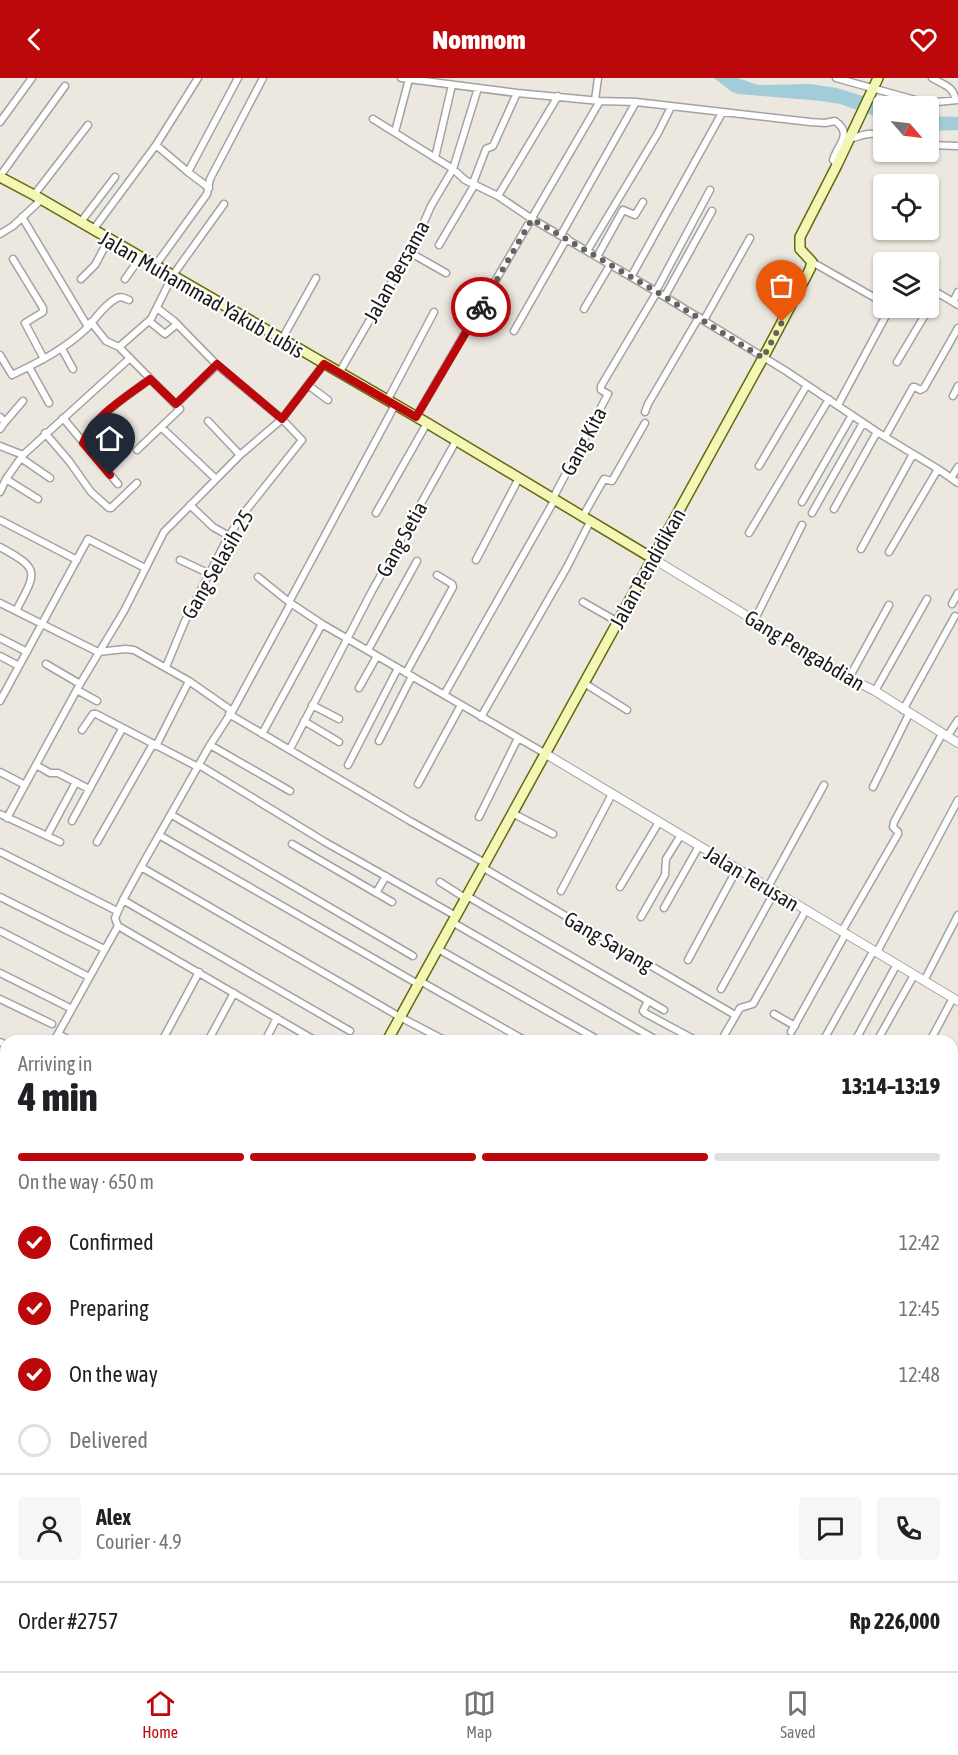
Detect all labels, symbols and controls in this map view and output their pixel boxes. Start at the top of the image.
icon: back [18,23,51,56]
icon: heart [907,23,940,56]
text: Nomnom [432,24,526,55]
north arrow [873,96,939,162]
map controls [873,96,939,318]
button: locate [873,174,939,240]
street label: Jalan Bersama [358,216,434,326]
street label: Jalan Muhammad Yakub Lubis [95,226,309,362]
button: layers [873,252,939,318]
pin [756,260,807,322]
icon: bag [765,269,798,302]
courier [451,277,511,337]
icon: bike [465,291,498,324]
street label: Gang Kita [555,403,611,479]
pin [84,413,135,475]
icon: home [93,422,126,455]
street label: Gang Setia [371,497,431,581]
street label: Jalan Pendidikan [604,504,690,632]
street label: Gang Selasih 25 [176,505,258,623]
street label: Gang Pengabdian [741,605,869,695]
street label: Jalan Terusan [700,840,804,916]
street label: Gang Sayang [560,906,658,976]
text: Arriving in [18,1052,92,1075]
text: 13:14–13:19 [842,1073,940,1099]
text: 4 min [18,1075,98,1119]
text: On the way · 650 m [18,1170,154,1193]
icon: check [18,1226,51,1259]
text: Confirmed [69,1229,154,1255]
text: 12:42 [899,1231,940,1254]
icon: check [18,1292,51,1325]
text: Preparing [69,1295,149,1321]
text: 12:45 [899,1297,940,1320]
icon: check [18,1358,51,1391]
text: On the way [69,1361,158,1387]
text: 12:48 [899,1363,940,1386]
text: Delivered [69,1427,148,1453]
button: person [18,1497,81,1560]
button: chat [799,1497,862,1560]
button: phone [877,1497,940,1560]
text: Alex [96,1504,131,1530]
text: Courier · 4.9 [96,1530,182,1553]
text: Order #2757 [18,1608,118,1634]
text: Rp 226,000 [850,1608,940,1634]
tab: Home [142,1687,178,1741]
tab: Map [463,1687,496,1741]
tab: Saved [780,1687,816,1741]

